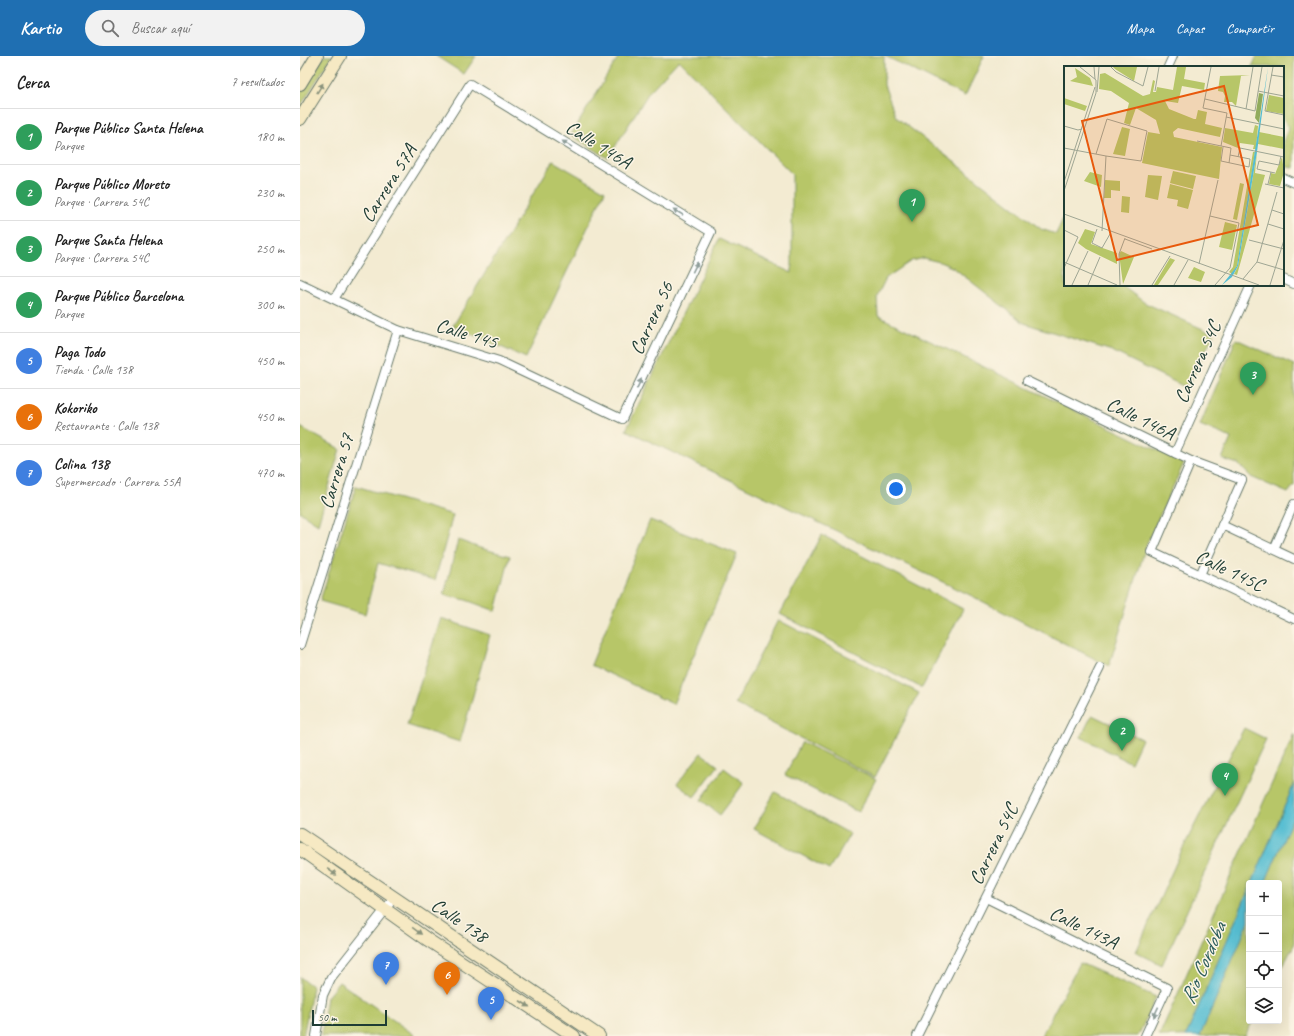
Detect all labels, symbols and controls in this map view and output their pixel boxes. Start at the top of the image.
search box [85,10,365,46]
text: Kartio [20,16,61,40]
icon: search [99,17,121,39]
text: Buscar aquí [131,19,190,38]
text: Mapa [1127,20,1154,37]
text: Capas [1176,20,1204,37]
text: Compartir [1226,20,1274,37]
inset map [1064,66,1284,286]
text: Cerca [16,72,49,93]
text: 7 resultados [231,74,284,90]
one-way arrow [316,83,324,93]
street label: Calle 146A [561,114,637,175]
text: Parque Público Santa Helena [54,119,203,138]
text: 1 [26,129,32,145]
text: 180 m [256,129,284,145]
text: Parque [54,138,84,154]
street label: Carrera 57A [355,139,423,227]
one-way arrow [562,140,572,148]
text: Parque Público Moreto [54,175,169,194]
text: 2 [26,185,32,201]
text: 230 m [256,185,284,201]
pin: 1 [899,189,925,222]
text: Parque · Carrera 54C [54,194,149,210]
one-way arrow [673,208,683,216]
text: Parque Santa Helena [54,231,162,250]
text: 3 [26,241,32,257]
text: 250 m [256,241,284,257]
text: Parque · Carrera 54C [54,250,149,266]
one-way arrow [692,261,698,272]
street label: Carrera 56 [624,277,680,359]
text: Parque Público Barcelona [54,287,183,306]
text: 4 [26,297,32,313]
text: 300 m [256,297,284,313]
text: Parque [54,306,84,322]
street label: Calle 145 [433,312,502,355]
street label: Carrera 54C [1168,315,1228,407]
text: Paga Todo [54,343,105,362]
text: 5 [26,353,32,369]
text: 450 m [256,353,284,369]
text: Tienda · Calle 138 [54,362,133,378]
pin: 3 [1240,362,1266,395]
one-way arrow [636,378,642,390]
street label: Calle 146A [1102,391,1180,446]
text: Kokoriko [54,399,97,418]
text: 6 [26,409,32,425]
text: 450 m [256,409,284,425]
text: Restaurante · Calle 138 [54,418,158,434]
street label: Carrera 57 [313,430,360,512]
text: Colina 138 [54,455,109,474]
text: 7 [26,465,32,481]
text: 470 m [256,465,284,481]
text: Supermercado · Carrera 55A [54,474,180,490]
your location [886,479,906,499]
street label: Calle 145C [1192,544,1270,598]
pin: 2 [1109,718,1135,751]
pin: 4 [1212,763,1238,796]
street label: Carrera 54C [963,797,1025,889]
one-way arrow [327,868,337,876]
map controls [1246,880,1282,1024]
button: + [1246,880,1282,916]
street label: Calle 138 [426,892,495,950]
street label: Calle 143A [1045,900,1123,955]
water label: Rio Cordoba [1174,916,1233,1008]
button: − [1246,916,1282,952]
one-way arrow [411,927,422,935]
pin: 7 [373,952,399,985]
button: locate [1246,952,1282,988]
pin: 6 [434,962,460,995]
pin: 5 [478,987,504,1020]
button: layers [1246,988,1282,1024]
one-way arrow [519,1000,531,1007]
one-way arrow [1153,1006,1159,1018]
scale bar [312,1008,387,1027]
text: 50 m [318,1010,337,1024]

